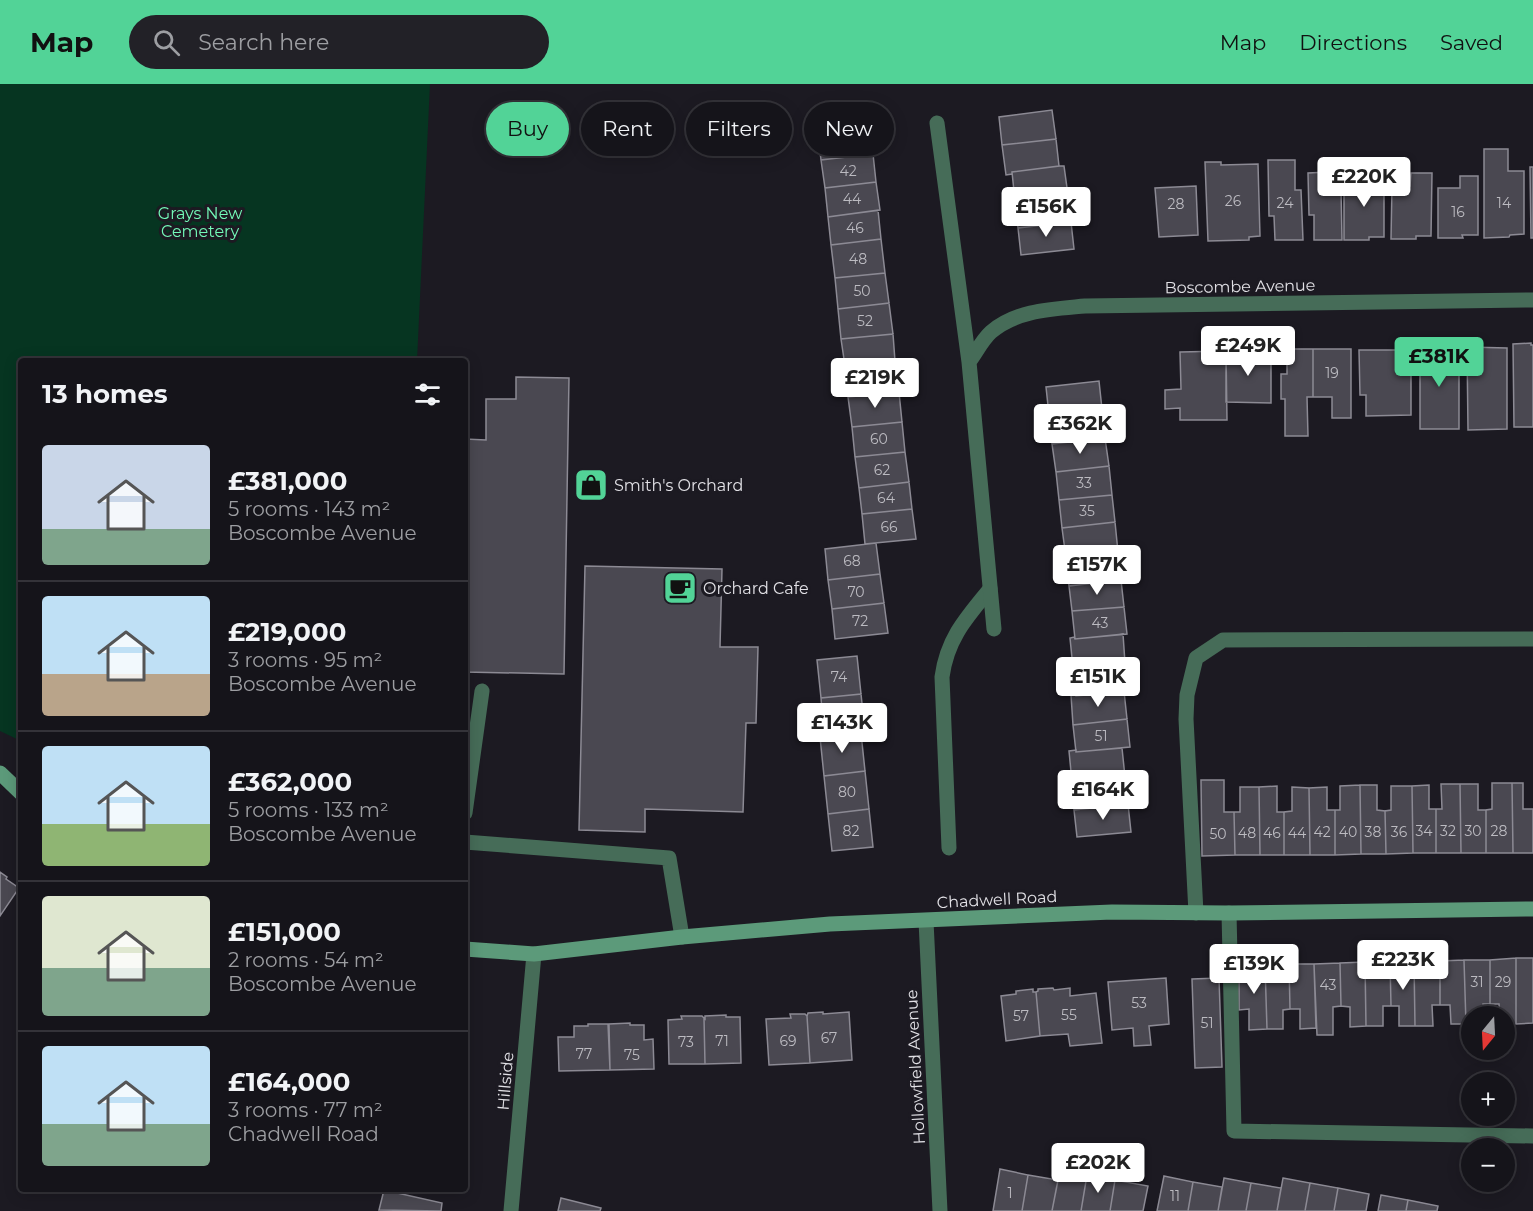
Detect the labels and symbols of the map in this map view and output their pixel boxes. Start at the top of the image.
pin: £220K [1322,157,1406,208]
house number: 42 [839,162,857,180]
pin: £156K [1004,187,1088,238]
house number: 44 [843,190,862,208]
house number: 26 [1225,192,1242,210]
house number: 24 [1277,194,1294,212]
house number: 14 [1497,194,1512,212]
house number: 28 [1168,195,1185,213]
house number: 16 [1451,203,1465,221]
park label: Grays New Cemetery [158,204,242,241]
house number: 46 [846,219,864,237]
house number: 48 [849,250,867,268]
street label: Boscombe Avenue [1164,276,1316,297]
house number: 50 [853,282,871,300]
house number: 52 [857,312,873,330]
pin: £249K [1206,326,1290,377]
pin: £381K [1397,337,1481,388]
pin: £219K [833,358,917,409]
house number: 19 [1325,364,1339,382]
pin: £362K [1038,404,1122,455]
house number: 60 [870,430,888,448]
house number: 62 [874,461,890,479]
shop icon: Smith's Orchard [573,467,609,503]
house number: 33 [1076,474,1092,492]
place label: Smith's Orchard [614,476,743,495]
house number: 64 [877,489,896,507]
house number: 35 [1079,502,1095,520]
house number: 66 [880,518,898,536]
pin: £157K [1055,545,1139,596]
house number: 68 [843,552,861,570]
cafe icon: Orchard Cafe [662,570,698,606]
place label: Orchard Cafe [703,579,809,598]
house number: 70 [847,583,865,601]
house number: 72 [852,612,868,630]
house number: 43 [1092,614,1109,632]
pin: £151K [1056,657,1140,708]
house number: 74 [831,668,848,686]
pin: £143K [800,703,884,754]
house number: 51 [1095,727,1107,745]
pin: £164K [1061,770,1145,821]
house number: 80 [838,783,856,801]
house number: 82 [843,822,859,840]
house number: 34 [1415,822,1433,840]
house number: 32 [1440,822,1456,840]
house number: 30 [1464,822,1482,840]
house number: 28 [1491,822,1508,840]
house number: 42 [1313,823,1331,841]
house number: 40 [1339,823,1357,841]
house number: 38 [1365,823,1381,841]
house number: 36 [1391,823,1408,841]
house number: 48 [1238,824,1256,842]
house number: 46 [1263,824,1281,842]
house number: 44 [1288,824,1307,842]
house number: 50 [1209,825,1227,843]
street label: Chadwell Road [936,887,1058,912]
pin: £223K [1361,940,1445,991]
pin: £139K [1212,944,1296,995]
house number: 31 [1471,973,1483,991]
house number: 29 [1495,973,1511,991]
house number: 43 [1320,976,1337,994]
street label: Hollowfield Avenue [902,989,929,1145]
house number: 53 [1131,994,1147,1012]
house number: 55 [1061,1006,1077,1024]
north arrow [1461,1006,1515,1060]
house number: 57 [1013,1007,1029,1025]
house number: 51 [1201,1014,1213,1032]
house number: 67 [821,1029,837,1047]
house number: 71 [715,1032,729,1050]
house number: 69 [779,1032,797,1050]
house number: 73 [678,1033,694,1051]
house number: 77 [576,1045,592,1063]
house number: 75 [624,1046,640,1064]
street label: Hillside [493,1051,518,1111]
pin: £202K [1056,1143,1140,1194]
house number: 1 [1007,1184,1013,1202]
house number: 11 [1170,1187,1180,1205]

